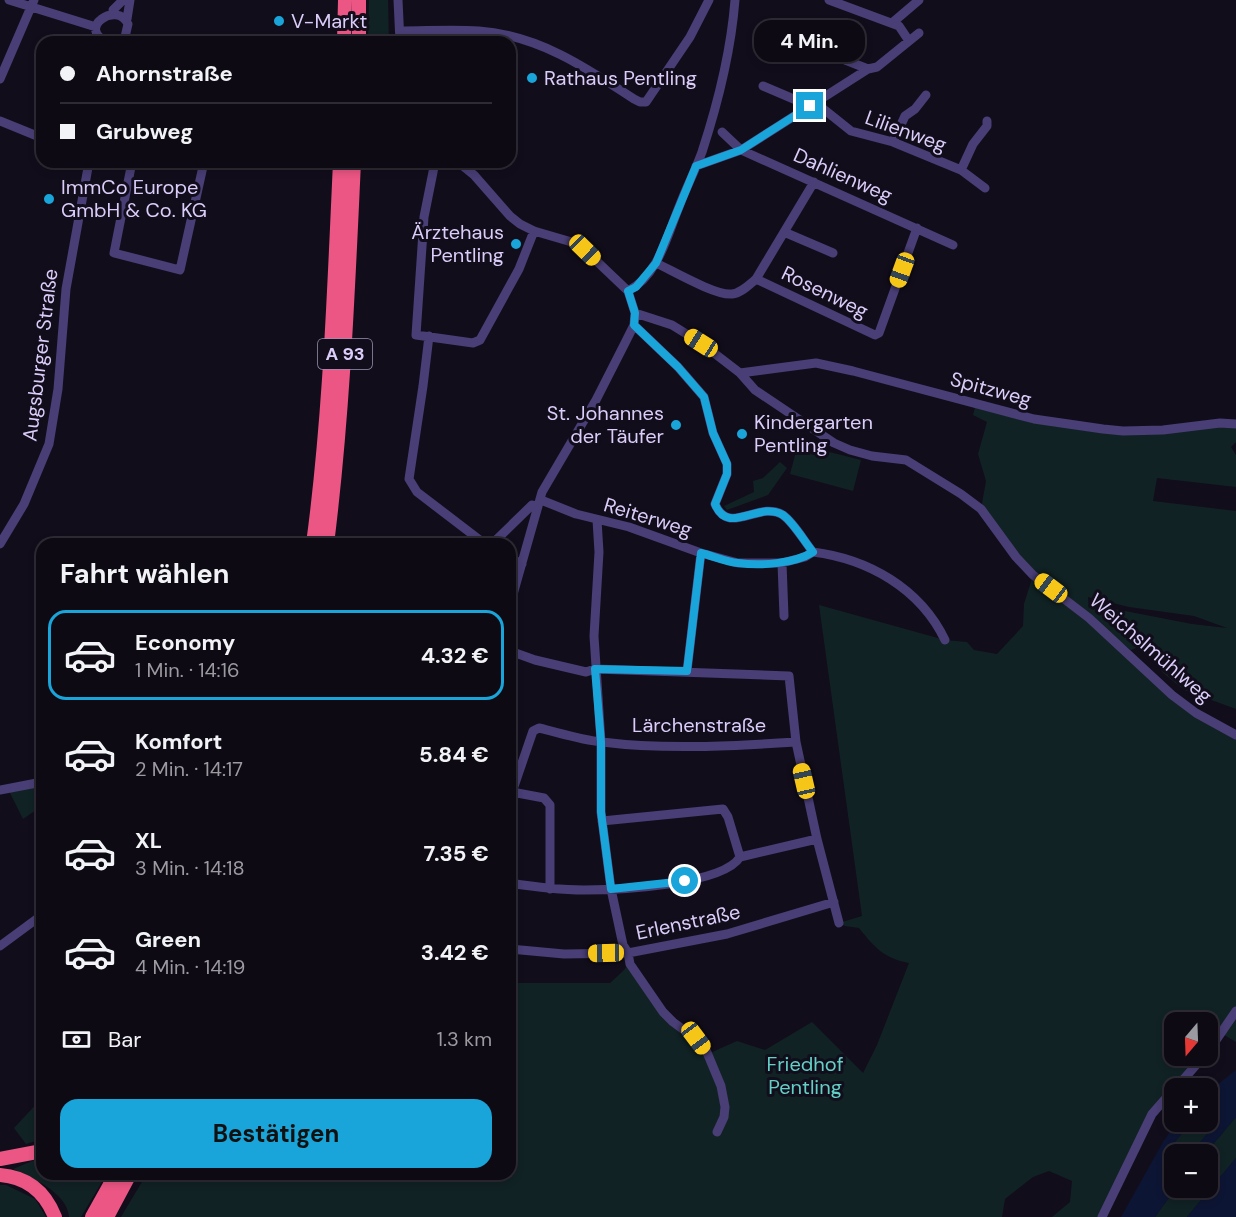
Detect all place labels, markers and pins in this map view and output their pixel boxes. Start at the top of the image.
place label: V-Markt [291,8,368,34]
marker: V-Markt [272,14,286,28]
place label: Rathaus Pentling [544,65,697,91]
marker: Rathaus Pentling [525,71,539,85]
place label: ImmCo Europe GmbH & Co. KG [61,174,207,223]
marker: ImmCo Europe GmbH & Co. KG [42,192,56,206]
place label: Ärztehaus Pentling [411,219,504,268]
marker: Ärztehaus Pentling [509,237,523,251]
place label: St. Johannes der Täufer [547,400,664,449]
place label: Kindergarten Pentling [754,409,873,458]
marker: St. Johannes der Täufer [669,418,683,432]
marker: Kindergarten Pentling [735,427,749,441]

